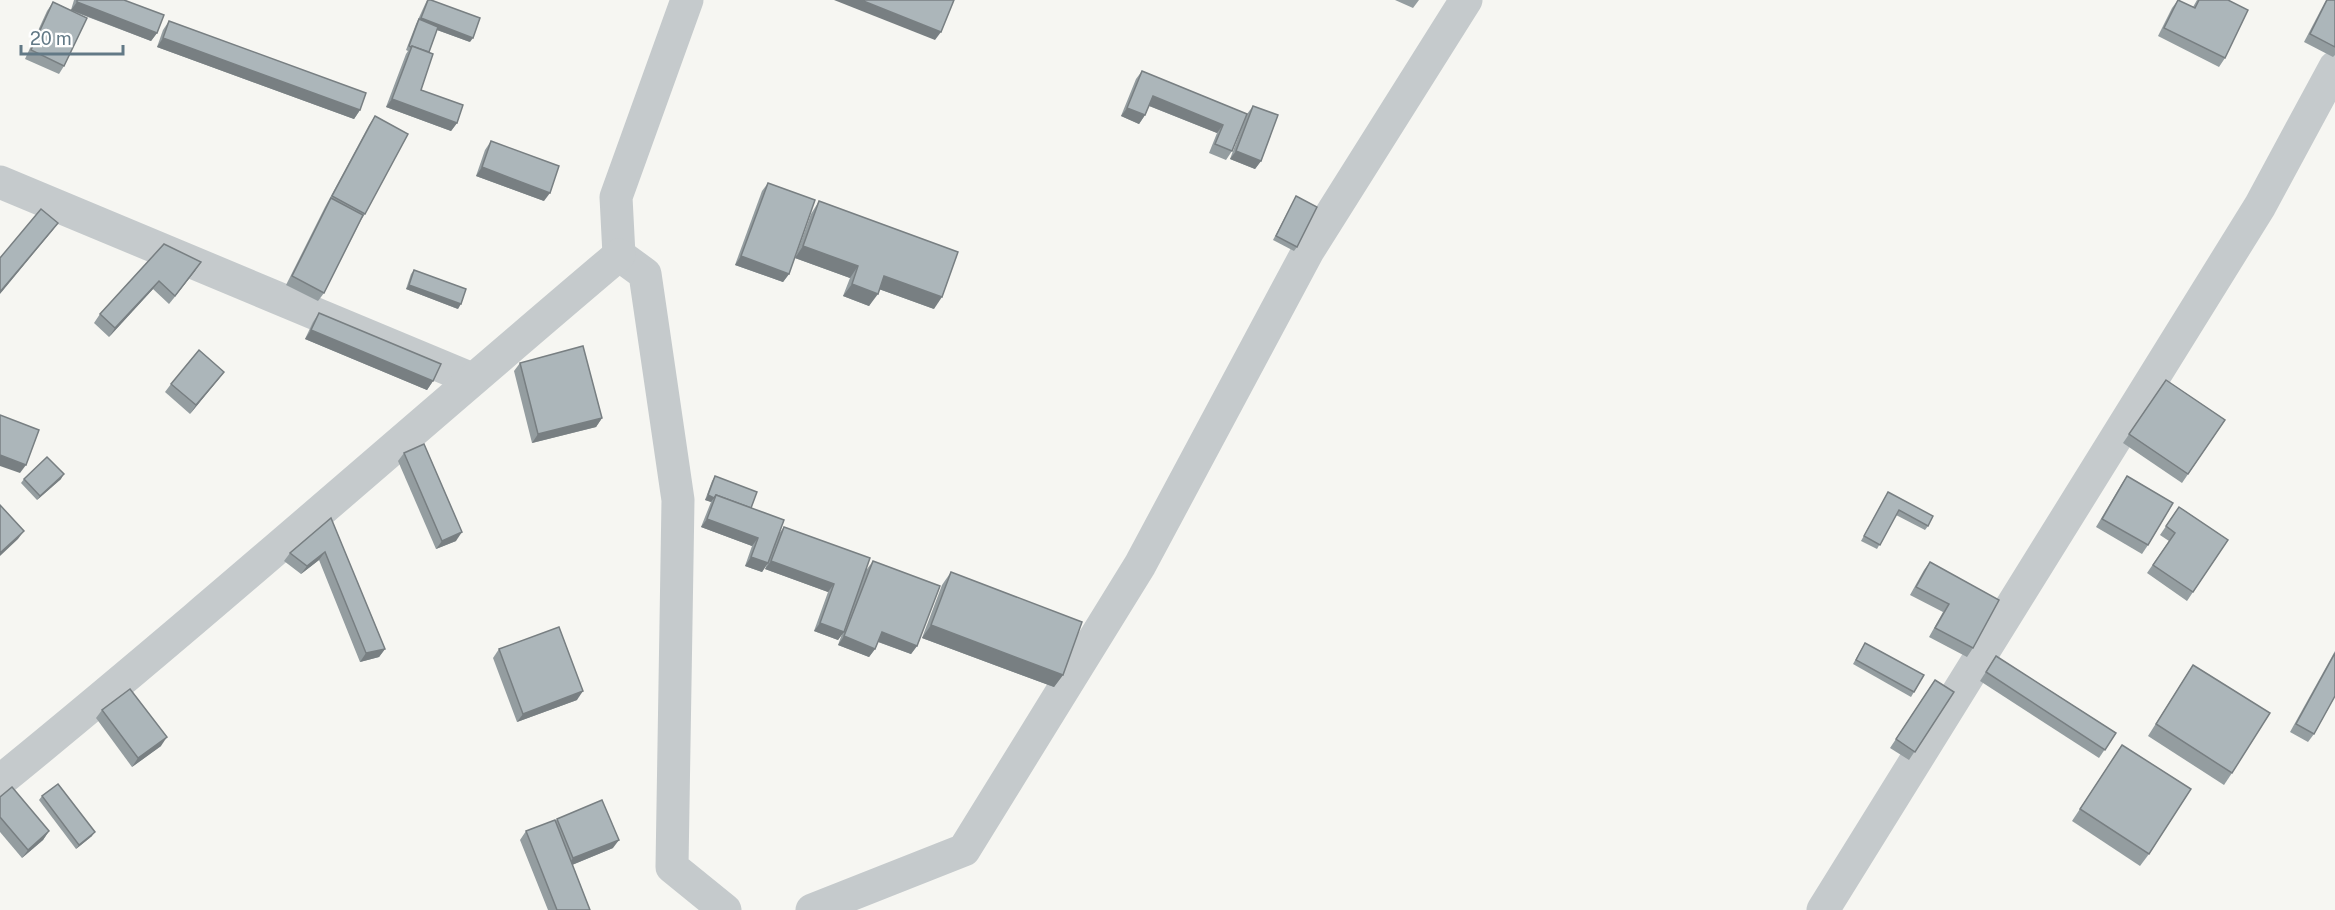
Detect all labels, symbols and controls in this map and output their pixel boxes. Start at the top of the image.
scale bar [21,18,123,56]
text: 20 m [30,28,72,49]

